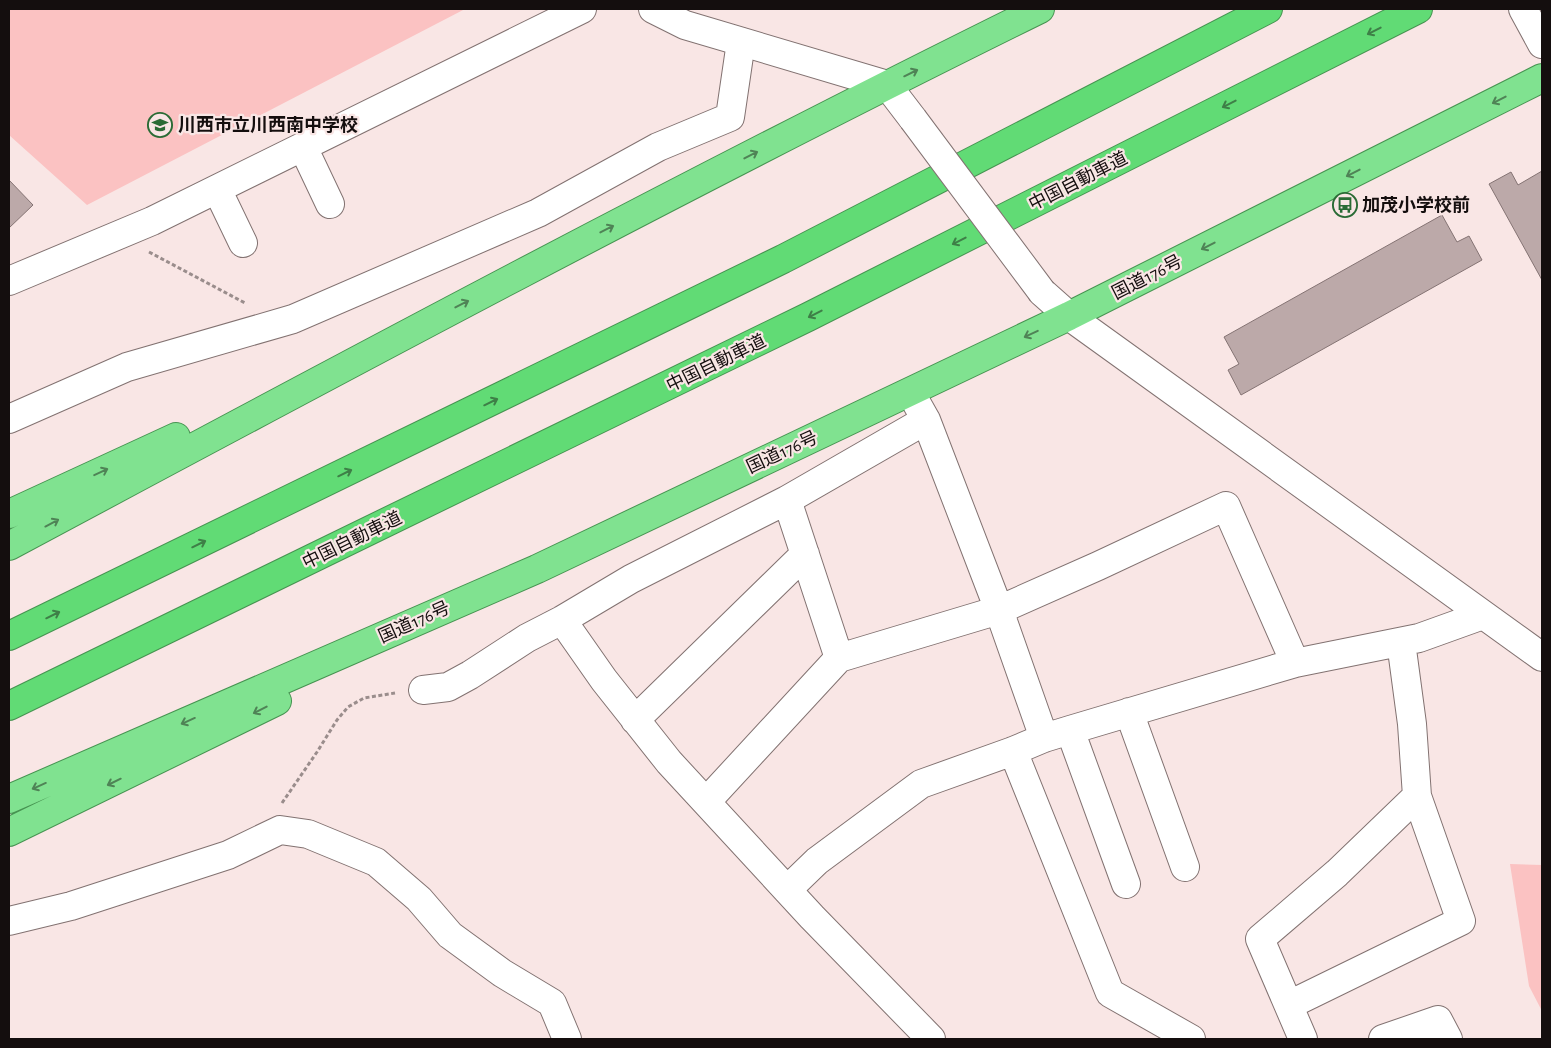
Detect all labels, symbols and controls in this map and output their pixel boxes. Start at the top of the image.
one-way arrow [1367,26,1382,36]
one-way arrow [903,67,918,77]
one-way arrow [1491,95,1506,105]
one-way arrow [1222,99,1237,109]
school or university icon: 川西市立川西南中学校 [147,112,173,138]
place label: 川西市立川西南中学校 [178,115,358,135]
street label: 中国自動車道 [1025,148,1131,214]
one-way arrow [743,150,758,159]
one-way arrow [1346,168,1361,178]
bus stop icon: 加茂小学校前 [1332,192,1358,218]
place label: 加茂小学校前 [1362,195,1470,215]
one-way arrow [599,224,614,234]
one-way arrow [952,236,967,246]
one-way arrow [1201,242,1216,251]
street label: 国道176号 [1109,251,1185,303]
one-way arrow [454,299,469,308]
one-way arrow [807,309,822,319]
one-way arrow [1024,329,1039,339]
street label: 中国自動車道 [663,330,769,396]
one-way arrow [483,396,498,406]
street label: 国道176号 [743,427,821,477]
one-way arrow [93,466,108,476]
one-way arrow [337,467,352,477]
street label: 中国自動車道 [299,507,405,573]
one-way arrow [44,518,59,528]
one-way arrow [191,539,206,548]
street label: 国道176号 [375,597,453,647]
one-way arrow [45,610,60,620]
one-way arrow [253,706,268,715]
one-way arrow [181,717,196,727]
one-way arrow [107,777,122,787]
one-way arrow [32,782,47,792]

